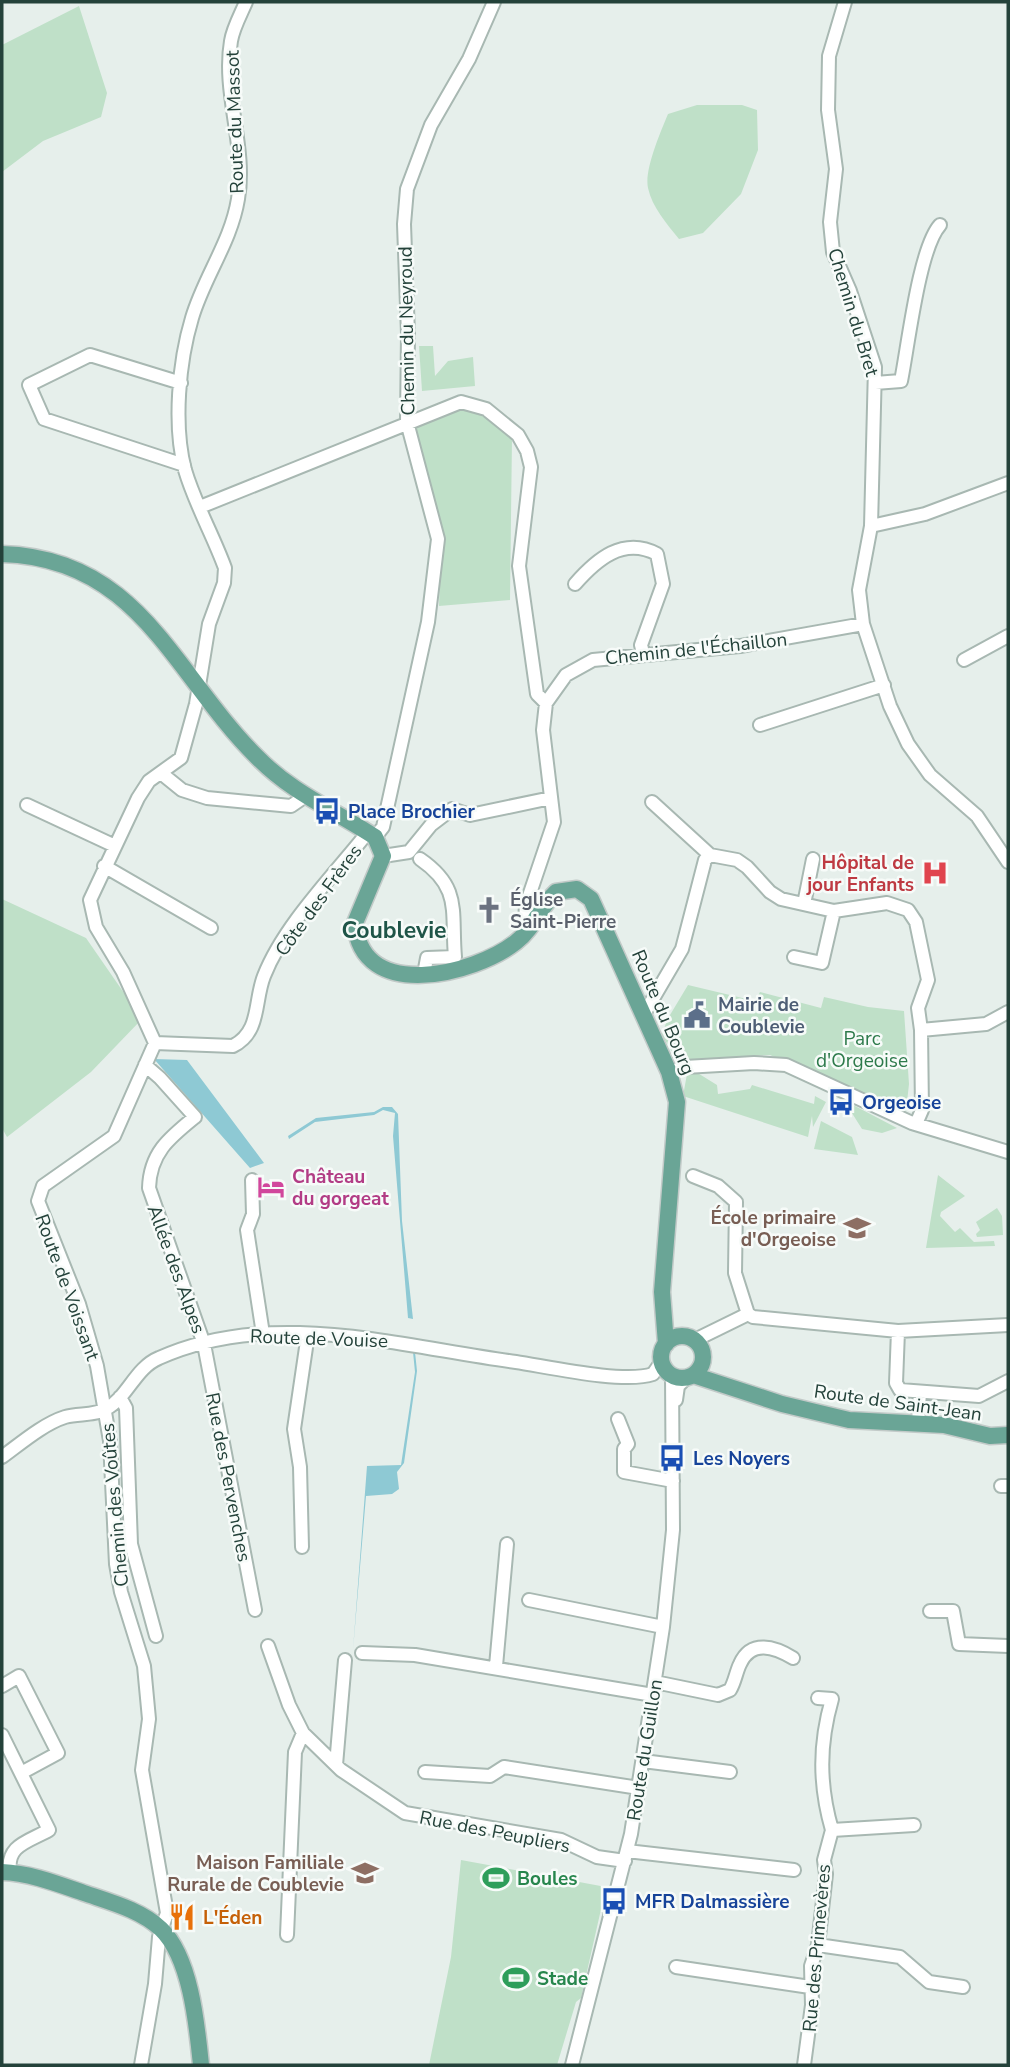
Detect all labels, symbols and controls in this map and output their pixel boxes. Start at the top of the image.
street label: Route du Massot [219,49,250,194]
street label: Chemin du Bret [821,245,885,380]
street label: Chemin du Neyroud [393,246,421,416]
street label: Chemin de l'Échaillon [604,627,788,671]
bus stop icon: Place Brochier [312,796,342,826]
place label: Place Brochier [348,799,476,825]
street label: Côte des Frères [269,839,368,962]
place label: Hôpital de jour Enfants [805,850,914,898]
hospital icon: Hôpital de jour Enfants [920,858,950,888]
place label: Église Saint-Pierre [510,887,616,935]
church icon: Église Saint-Pierre [474,895,504,925]
district label: Coublevie [341,915,447,946]
street label: Route du Bourg [625,946,701,1079]
place label: Mairie de Coublevie [718,992,805,1040]
public building icon: Mairie de Coublevie [682,1000,712,1030]
park label: Parc d'Orgeoise [816,1026,908,1074]
bus stop icon: Orgeoise [826,1087,856,1117]
place label: Orgeoise [862,1090,941,1116]
place label: Château du gorgeat [292,1164,389,1212]
hotel icon: Château du gorgeat [256,1172,286,1202]
street label: Allée des Alpes [141,1201,211,1337]
place label: École primaire d'Orgeoise [710,1205,836,1253]
street label: Route de Voissant [28,1211,106,1365]
school or university icon: École primaire d'Orgeoise [842,1213,872,1243]
street label: Route de Vouise [249,1324,388,1354]
street label: Route de Saint-Jean [812,1378,984,1428]
street label: Rue des Pervenches [199,1390,257,1564]
street label: Chemin des Voûtes [95,1422,135,1588]
bus stop icon: Les Noyers [657,1443,687,1473]
place label: Les Noyers [693,1446,790,1472]
street label: Route du Guillon [621,1677,669,1823]
street label: Rue des Peupliers [417,1805,572,1859]
place label: Maison Familiale Rurale de Coublevie [167,1850,344,1898]
school or university icon: Maison Familiale Rurale de Coublevie [350,1858,380,1888]
sports icon: Boules [481,1863,511,1893]
street label: Rue des Primevères [797,1863,837,2033]
place label: Boules [517,1866,578,1892]
bus stop icon: MFR Dalmassière [599,1886,629,1916]
place label: MFR Dalmassière [635,1889,790,1915]
restaurant icon: L'Éden [167,1902,197,1932]
place label: L'Éden [203,1905,262,1931]
sports icon: Stade [501,1963,531,1993]
place label: Stade [537,1966,588,1992]

